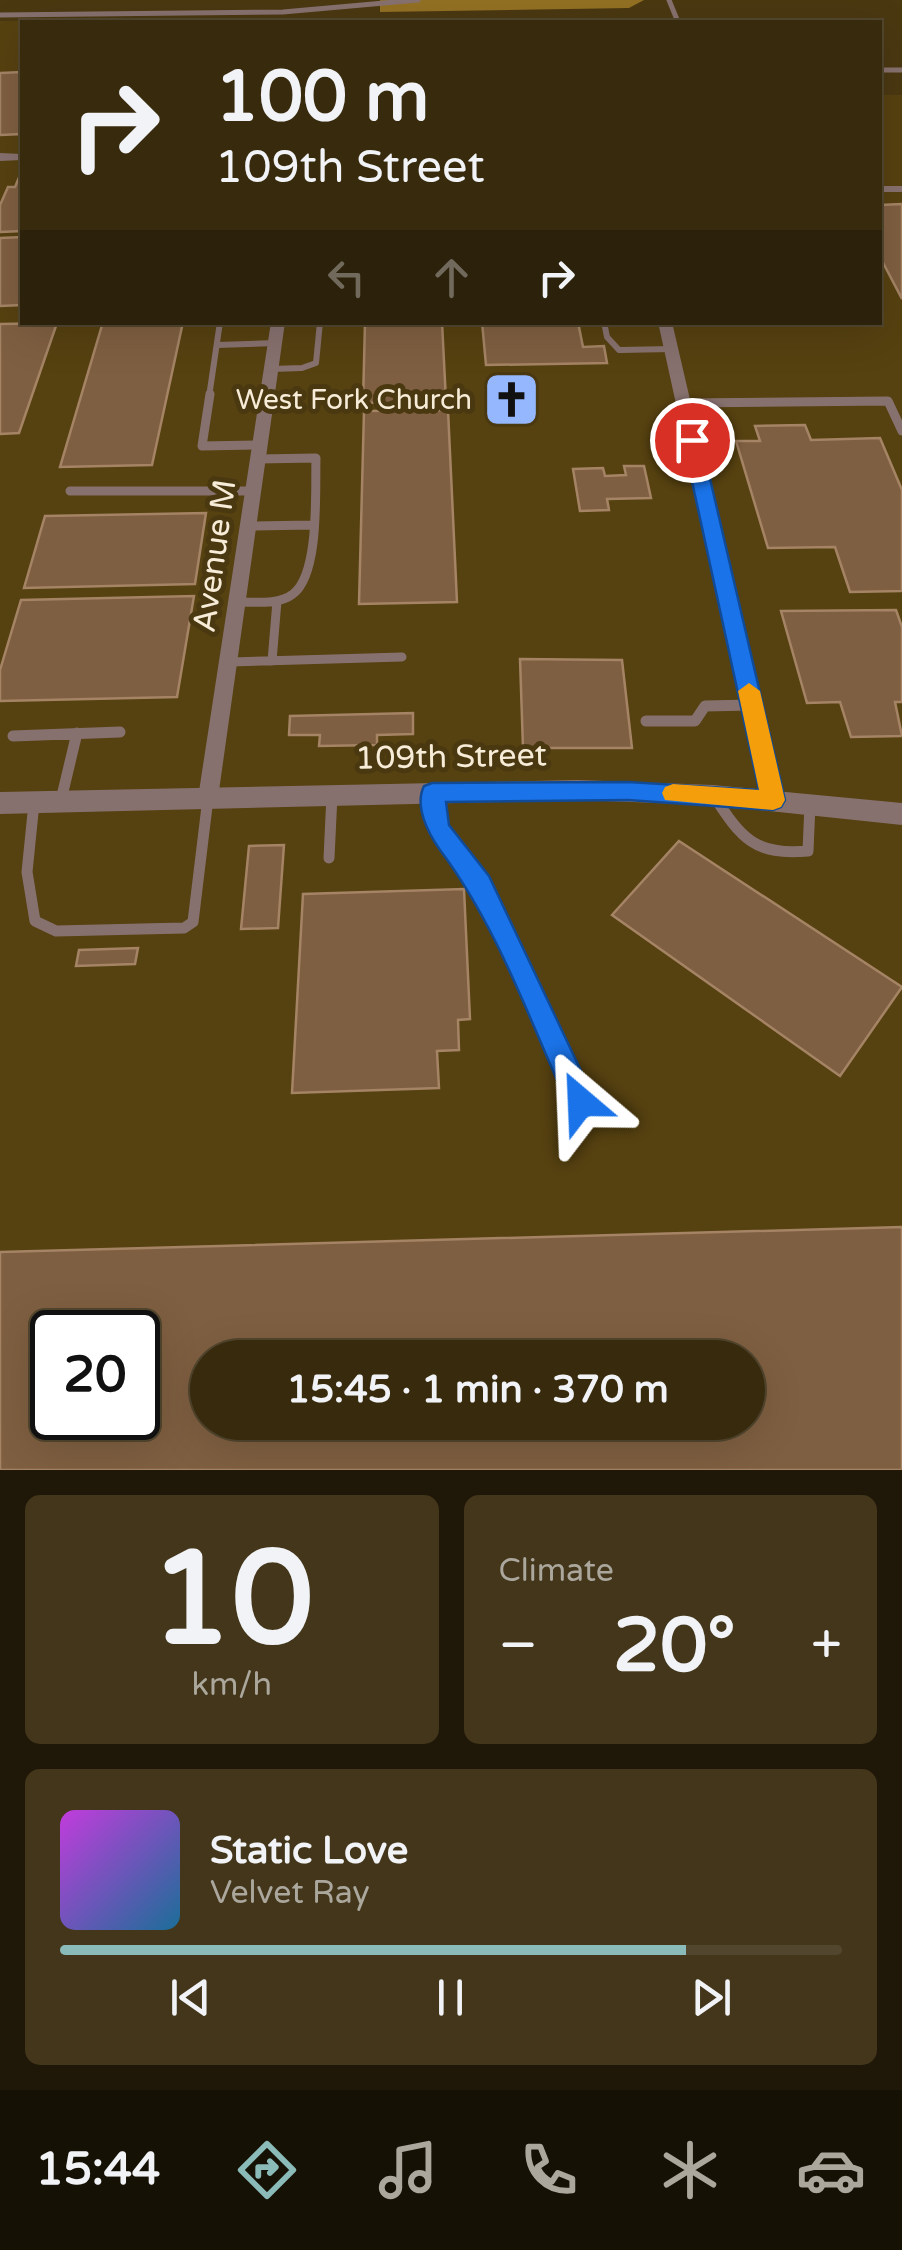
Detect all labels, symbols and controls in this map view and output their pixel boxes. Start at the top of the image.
text: 100 m [215,56,429,140]
icon: right [50,60,180,190]
text: 109th Street [215,141,485,195]
icon: left [319,250,374,305]
icon: ahead [424,250,479,305]
icon: right [529,250,584,305]
church icon: West Fork Church [481,370,541,430]
place label: West Fork Church [236,383,472,417]
pin [650,398,735,483]
icon: arrive [665,413,720,468]
street label: Avenue M [185,477,245,635]
street label: 109th Street [355,736,547,778]
position arrow [529,1050,633,1154]
speed limit sign: 20 [30,1310,160,1440]
text: 15:45 · 1 min · 370 m [286,1367,669,1413]
text: 10 [150,1523,313,1679]
text: Climate [499,1552,614,1590]
text: 20° [613,1601,736,1691]
text: − [499,1613,538,1679]
text: + [811,1613,842,1679]
text: km/h [192,1666,272,1704]
text: Static Love [210,1828,408,1874]
text: Velvet Ray [210,1874,370,1912]
icon: previous [163,1970,218,2025]
icon: pause [423,1970,478,2025]
icon: next [684,1970,739,2025]
icon: directions [232,2135,302,2205]
icon: music [373,2135,443,2205]
icon: phone [514,2135,584,2205]
icon: climate [655,2135,725,2205]
icon: car [796,2135,866,2205]
text: 15:44 [36,2143,160,2197]

